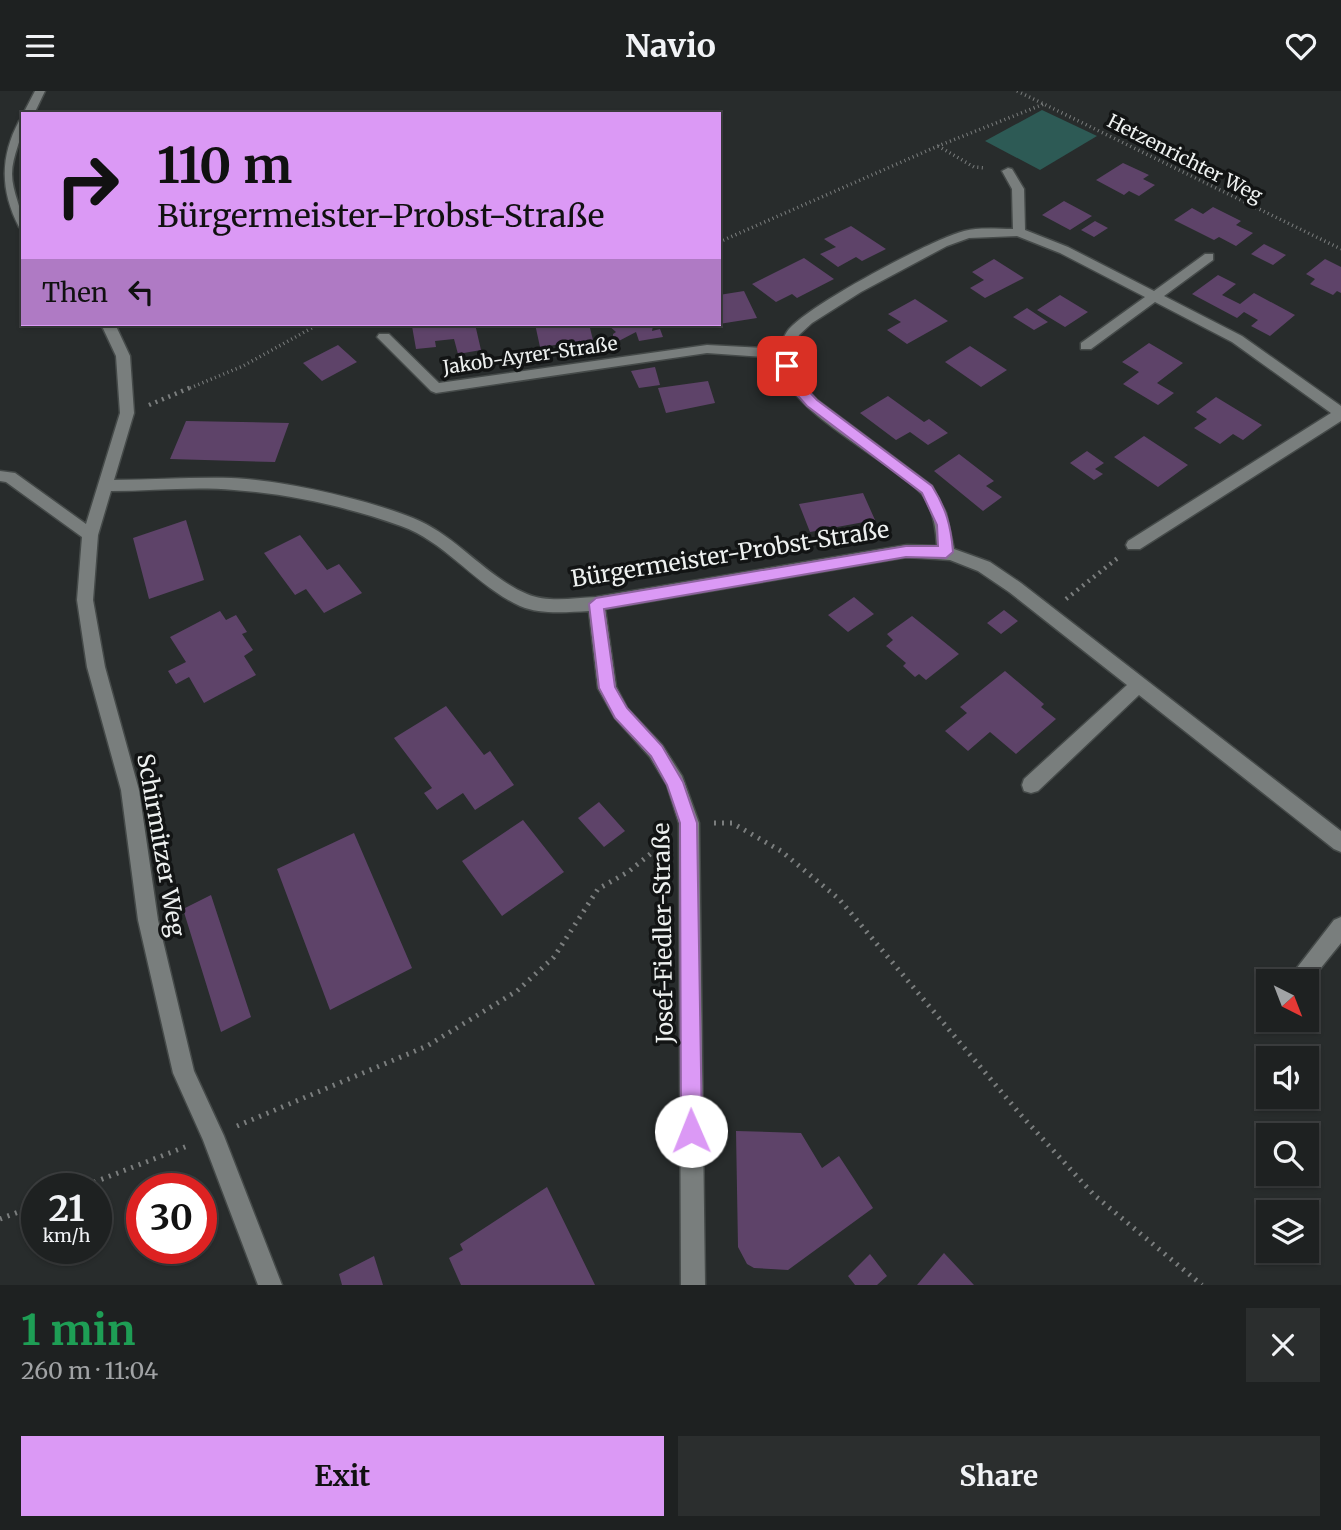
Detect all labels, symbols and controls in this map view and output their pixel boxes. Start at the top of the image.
text: Navio [625,26,716,66]
icon: menu [21,27,59,65]
icon: heart [1282,27,1320,65]
street label: Hetzenrichter Weg [1103,109,1267,208]
text: 110 m [157,135,292,196]
icon: right [42,140,133,231]
text: Bürgermeister-Probst-Straße [157,196,604,236]
icon: left [122,273,160,311]
text: Then [42,276,108,309]
street label: Jakob-Ayrer-Straße [440,331,619,379]
pin [757,336,817,396]
icon: arrive [768,347,806,385]
street label: Bürgermeister-Probst-Straße [569,514,891,593]
street label: Schirmitzer Weg [131,751,192,939]
street label: Josef-Fiedler-Straße [646,822,679,1045]
north arrow [1256,969,1320,1033]
map controls [1256,969,1319,1263]
button: sound [1256,1046,1319,1109]
position arrow [654,1094,728,1168]
button: search [1256,1123,1319,1186]
speed limit sign: 30 [126,1173,217,1264]
text: 21 [49,1187,84,1231]
button: layers [1256,1200,1319,1263]
text: km/h [43,1224,90,1247]
text: 1 min [21,1304,135,1356]
button: close [1246,1308,1320,1382]
text: 260 m · 11:04 [21,1356,158,1385]
button: Exit [21,1436,664,1516]
button: Share [678,1436,1320,1516]

